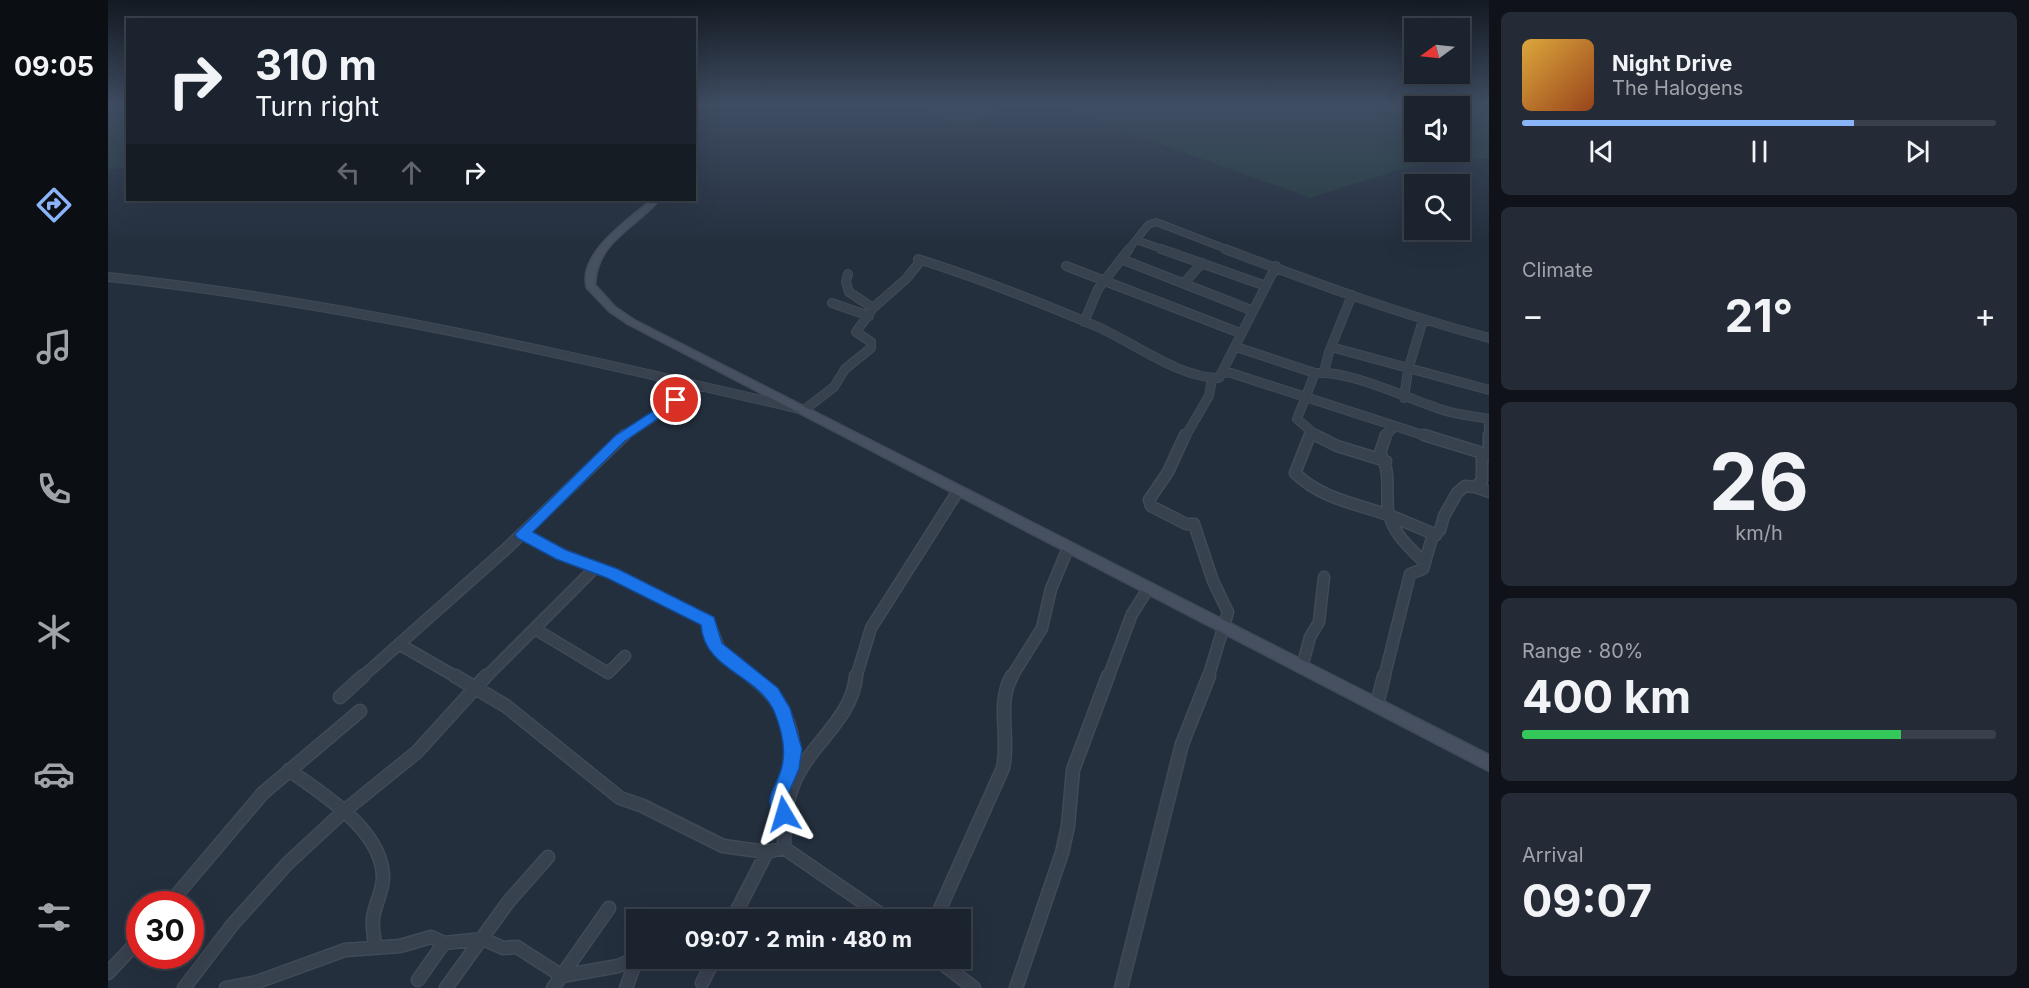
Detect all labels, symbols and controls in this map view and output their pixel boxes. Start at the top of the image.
north arrow [1404,18,1470,84]
map controls [1404,18,1470,240]
text: 310 m [255,39,377,90]
icon: right [156,42,234,120]
text: 09:05 [14,50,94,83]
text: Night Drive [1612,50,1732,76]
text: The Halogens [1612,76,1743,100]
text: Turn right [255,90,379,123]
button: sound [1404,96,1470,162]
icon: previous [1585,135,1618,168]
icon: pause [1743,135,1776,168]
icon: next [1901,135,1934,168]
icon: left [332,156,365,189]
icon: ahead [395,156,428,189]
icon: right [458,156,491,189]
button: search [1404,174,1470,240]
icon: directions [33,184,75,226]
text: Climate [1522,258,1593,282]
text: 21° [1725,288,1793,343]
text: − [1522,295,1544,335]
text: + [1974,295,1996,335]
icon: music [33,326,75,368]
pin [650,374,701,425]
icon: arrive [659,383,692,416]
text: 26 [1709,434,1809,529]
icon: phone [33,468,75,510]
text: km/h [1735,521,1783,545]
icon: climate [33,611,75,653]
text: Range · 80% [1522,639,1643,663]
text: 400 km [1522,669,1691,724]
icon: car [33,753,75,795]
position arrow [752,782,816,846]
text: Arrival [1522,843,1584,867]
text: 09:07 [1522,873,1652,928]
speed limit sign: 30 [126,891,204,969]
icon: filters [33,896,75,938]
text: 09:07 · 2 min · 480 m [685,926,912,952]

